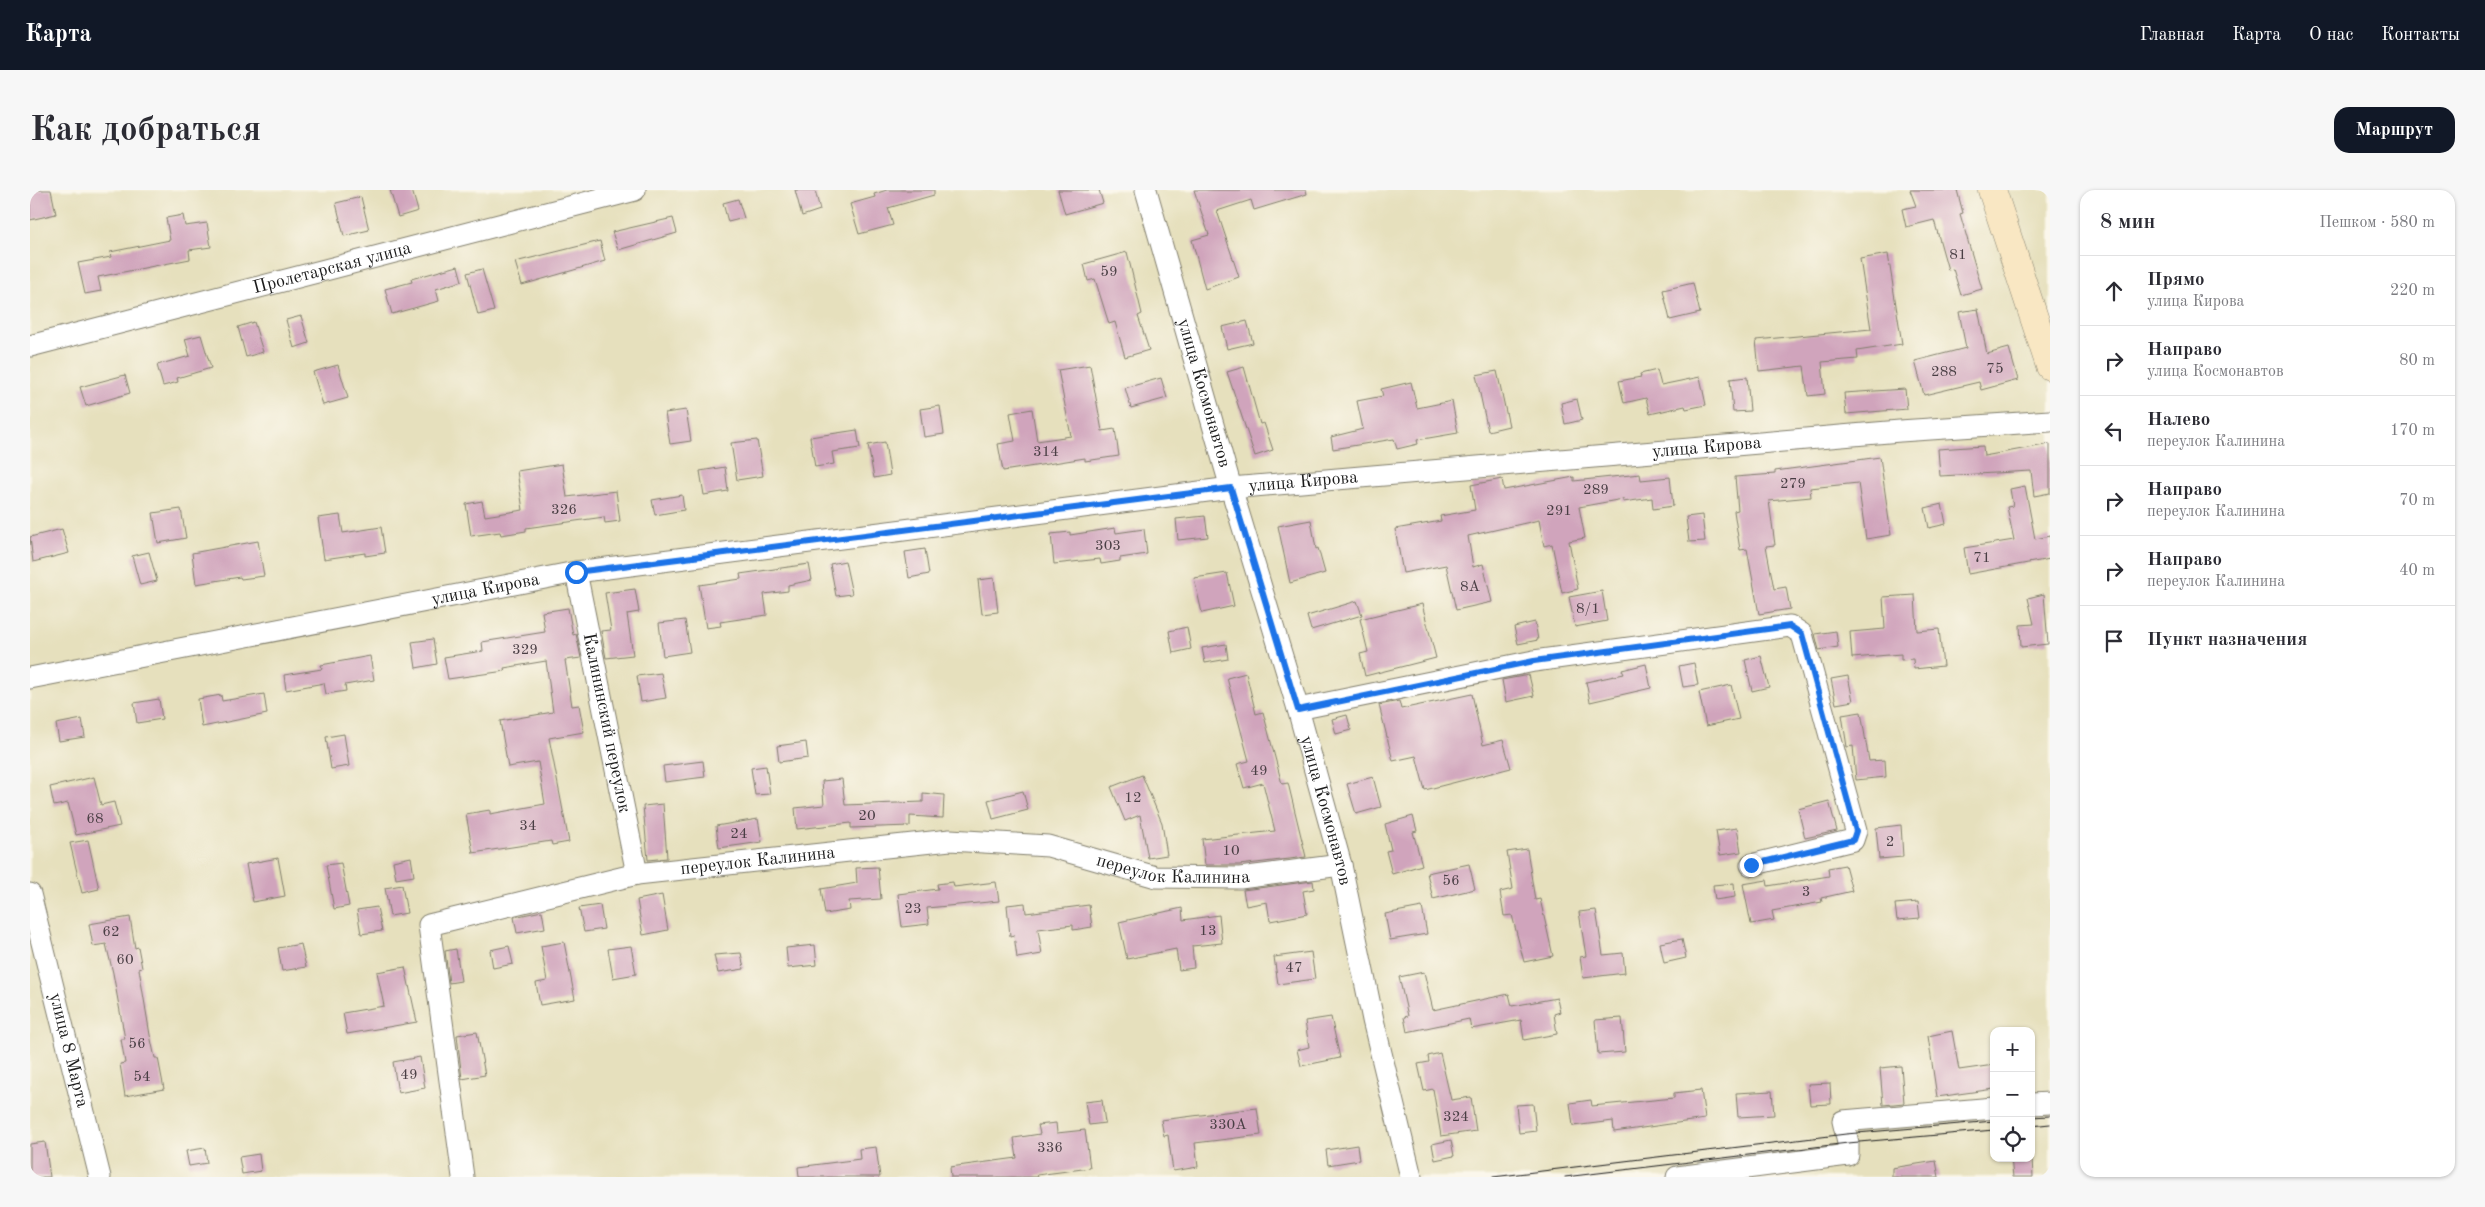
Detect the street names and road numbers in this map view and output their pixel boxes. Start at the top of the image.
street label: Пролетарская улица [251,239,413,297]
street label: улица Космонавтов [1174,316,1234,469]
street label: улица Кирова [1651,434,1762,461]
street label: улица Кирова [1248,468,1359,495]
street label: улица Кирова [430,570,541,609]
street label: Калининский переулок [580,632,633,814]
street label: улица Космонавтов [1297,734,1354,887]
street label: переулок Калинина [680,844,836,878]
street label: переулок Калинина [1094,851,1251,887]
street label: улица 8 Марта [46,991,92,1110]

